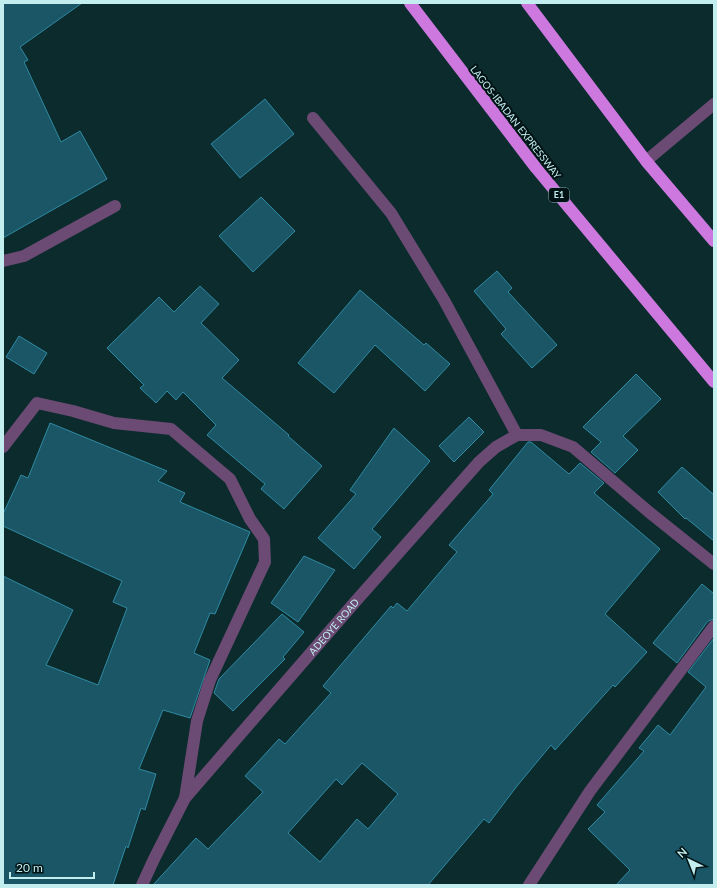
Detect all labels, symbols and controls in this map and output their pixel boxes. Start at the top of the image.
street label: LAGOS-IBADAN EXPRESSWAY [468,63,564,181]
road number: E1 [549,188,569,202]
street label: ADEOYE ROAD [306,596,362,657]
north arrow [669,840,709,880]
text: N [674,845,689,860]
scale bar [10,854,94,880]
text: 20 m [16,860,43,875]

